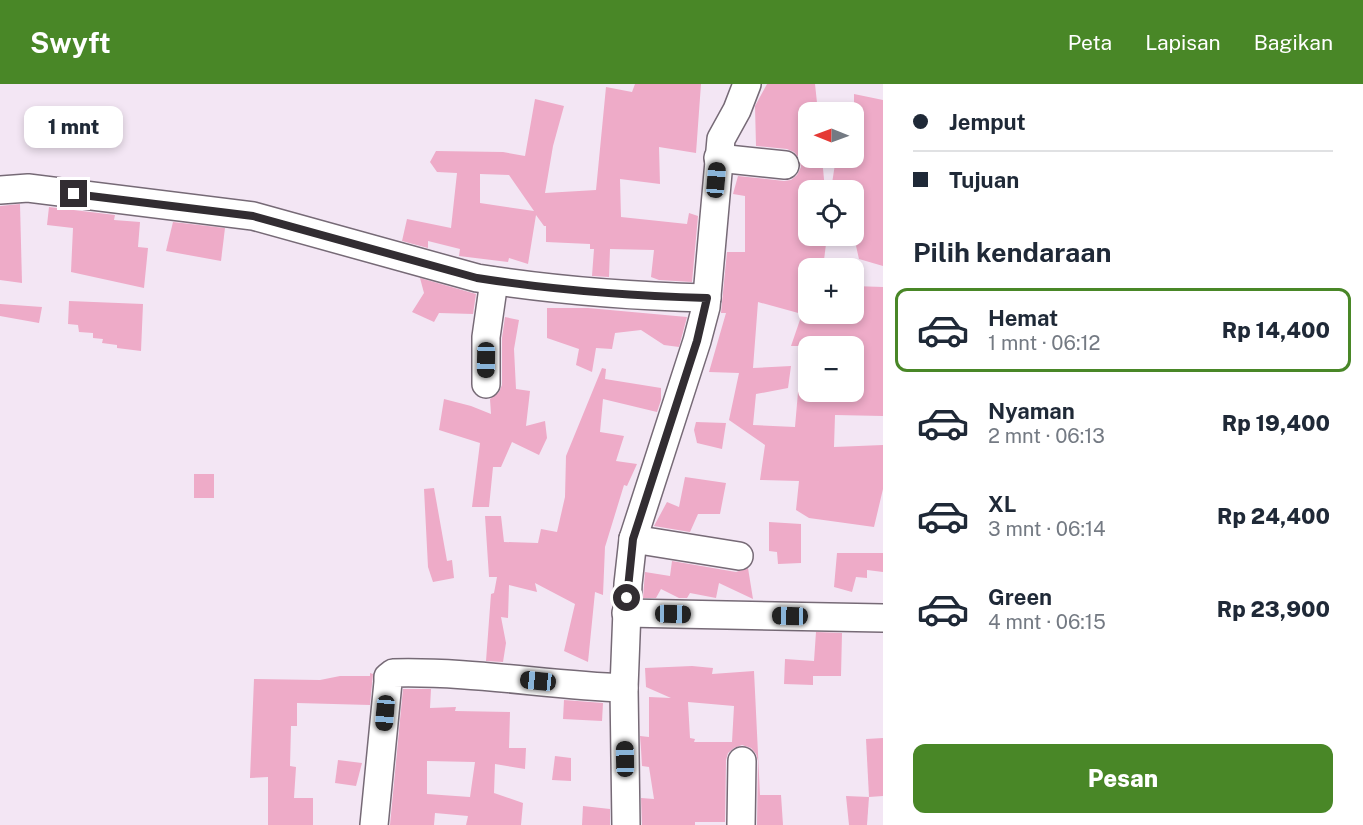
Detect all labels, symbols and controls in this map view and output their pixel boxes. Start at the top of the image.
text: Swyft [30,26,111,59]
text: Peta [1068,30,1112,55]
text: Lapisan [1145,30,1221,55]
text: Bagikan [1254,30,1333,55]
north arrow [798,102,864,168]
map controls [798,102,864,402]
callout: 1 mnt [25,107,124,149]
text: Jemput [949,109,1026,135]
text: 1 mnt [48,115,99,139]
car [705,161,727,199]
text: Tujuan [949,167,1019,193]
route end [60,180,87,207]
button: locate [798,180,864,246]
text: Pilih kendaraan [913,236,1112,268]
button: + [798,258,864,324]
icon: car [916,303,970,357]
text: Hemat [988,305,1058,331]
text: Rp 14,400 [1222,317,1330,343]
text: 1 mnt · 06:12 [988,331,1101,355]
button: − [798,336,864,402]
car [477,342,495,378]
icon: car [916,396,970,450]
text: Nyaman [988,398,1075,424]
text: Rp 19,400 [1222,410,1330,436]
text: 2 mnt · 06:13 [988,424,1105,448]
icon: car [916,489,970,543]
text: XL [988,491,1016,517]
text: Rp 24,400 [1217,503,1330,529]
text: 3 mnt · 06:14 [988,517,1106,541]
icon: car [916,582,970,636]
route start [613,584,640,611]
text: Green [988,584,1052,610]
text: Rp 23,900 [1217,596,1330,622]
car [655,605,691,623]
car [772,607,808,625]
text: 4 mnt · 06:15 [988,610,1106,634]
car [519,670,557,692]
car [374,694,396,732]
car [616,741,634,777]
button: Pesan [913,744,1333,813]

